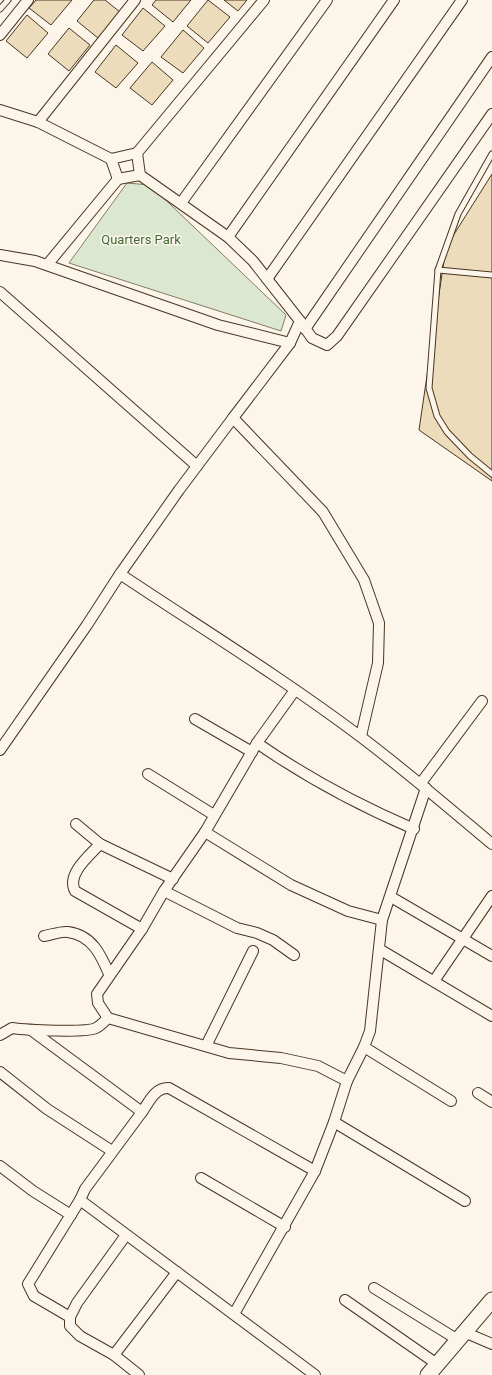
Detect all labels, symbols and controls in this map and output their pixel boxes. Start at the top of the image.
park label: Quarters Park [101,232,181,247]

